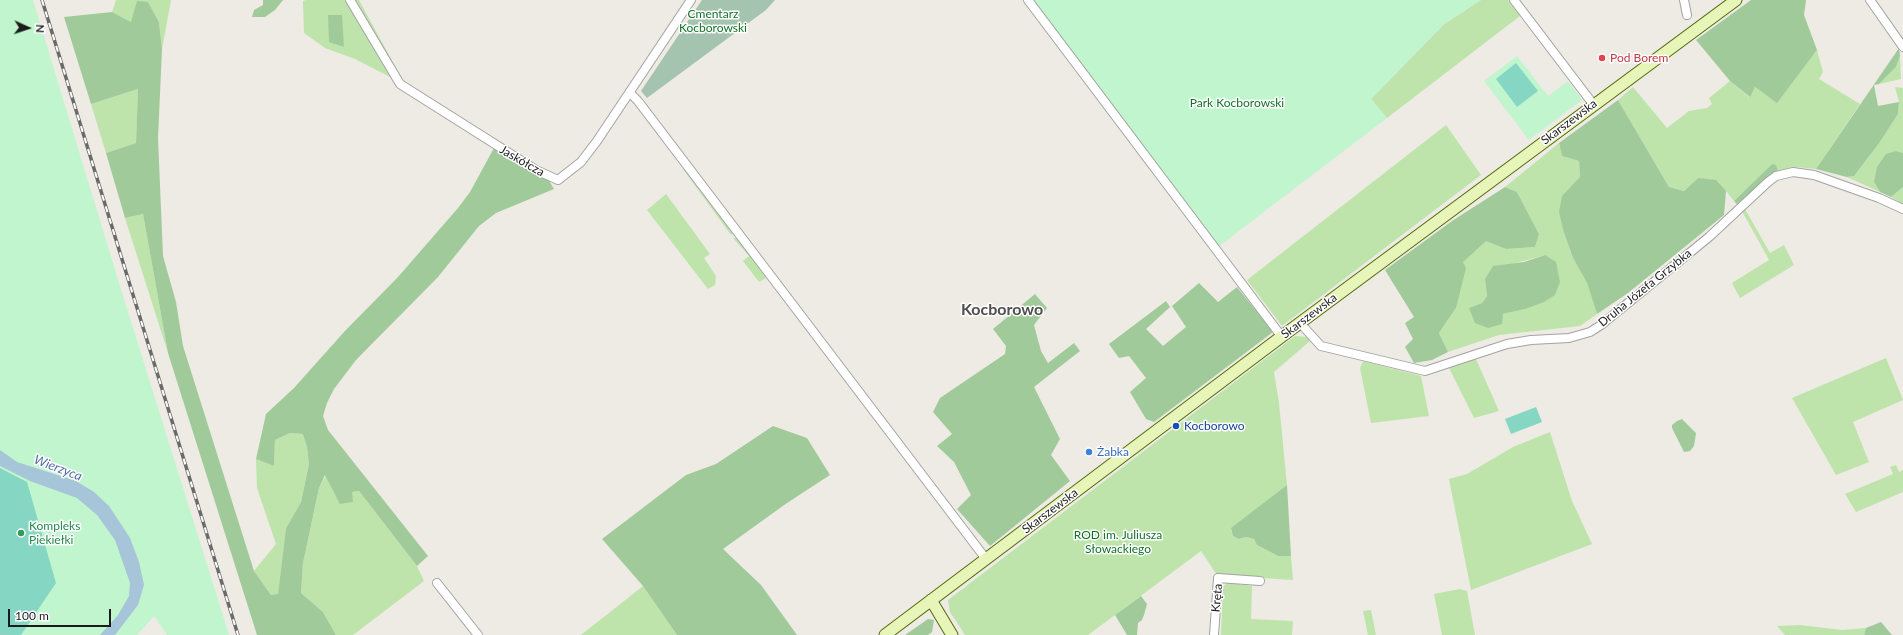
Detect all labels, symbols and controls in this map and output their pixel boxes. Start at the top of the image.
park label: Cmentarz Kocborowski [679,7,747,35]
north arrow [8,8,48,48]
text: N [34,24,47,33]
place label: Pod Borem [1610,51,1668,65]
marker: Pod Borem [1597,53,1607,63]
park label: Park Kocborowski [1190,96,1284,110]
street label: Skarszewska [1538,96,1600,148]
street label: Jaskółcza [497,142,547,180]
street label: Druha Józefa Grzybka [1596,246,1694,330]
street label: Skarszewska [1278,290,1340,342]
district label: Kocborowo [961,300,1043,320]
place label: Kocborowo [1184,419,1245,433]
marker: Kocborowo [1171,421,1181,431]
place label: Żabka [1097,445,1129,459]
marker: Żabka [1084,447,1094,457]
water label: Wierzyca [32,452,84,484]
street label: Skarszewska [1019,485,1081,537]
place label: Kompleks Piekiełki [29,519,80,547]
marker: Kompleks Piekiełki [16,528,26,538]
park label: ROD im. Juliusza Słowackiego [1074,528,1162,556]
street label: Kręta [1209,583,1225,613]
scale bar [10,601,113,627]
text: 100 m [15,608,49,623]

